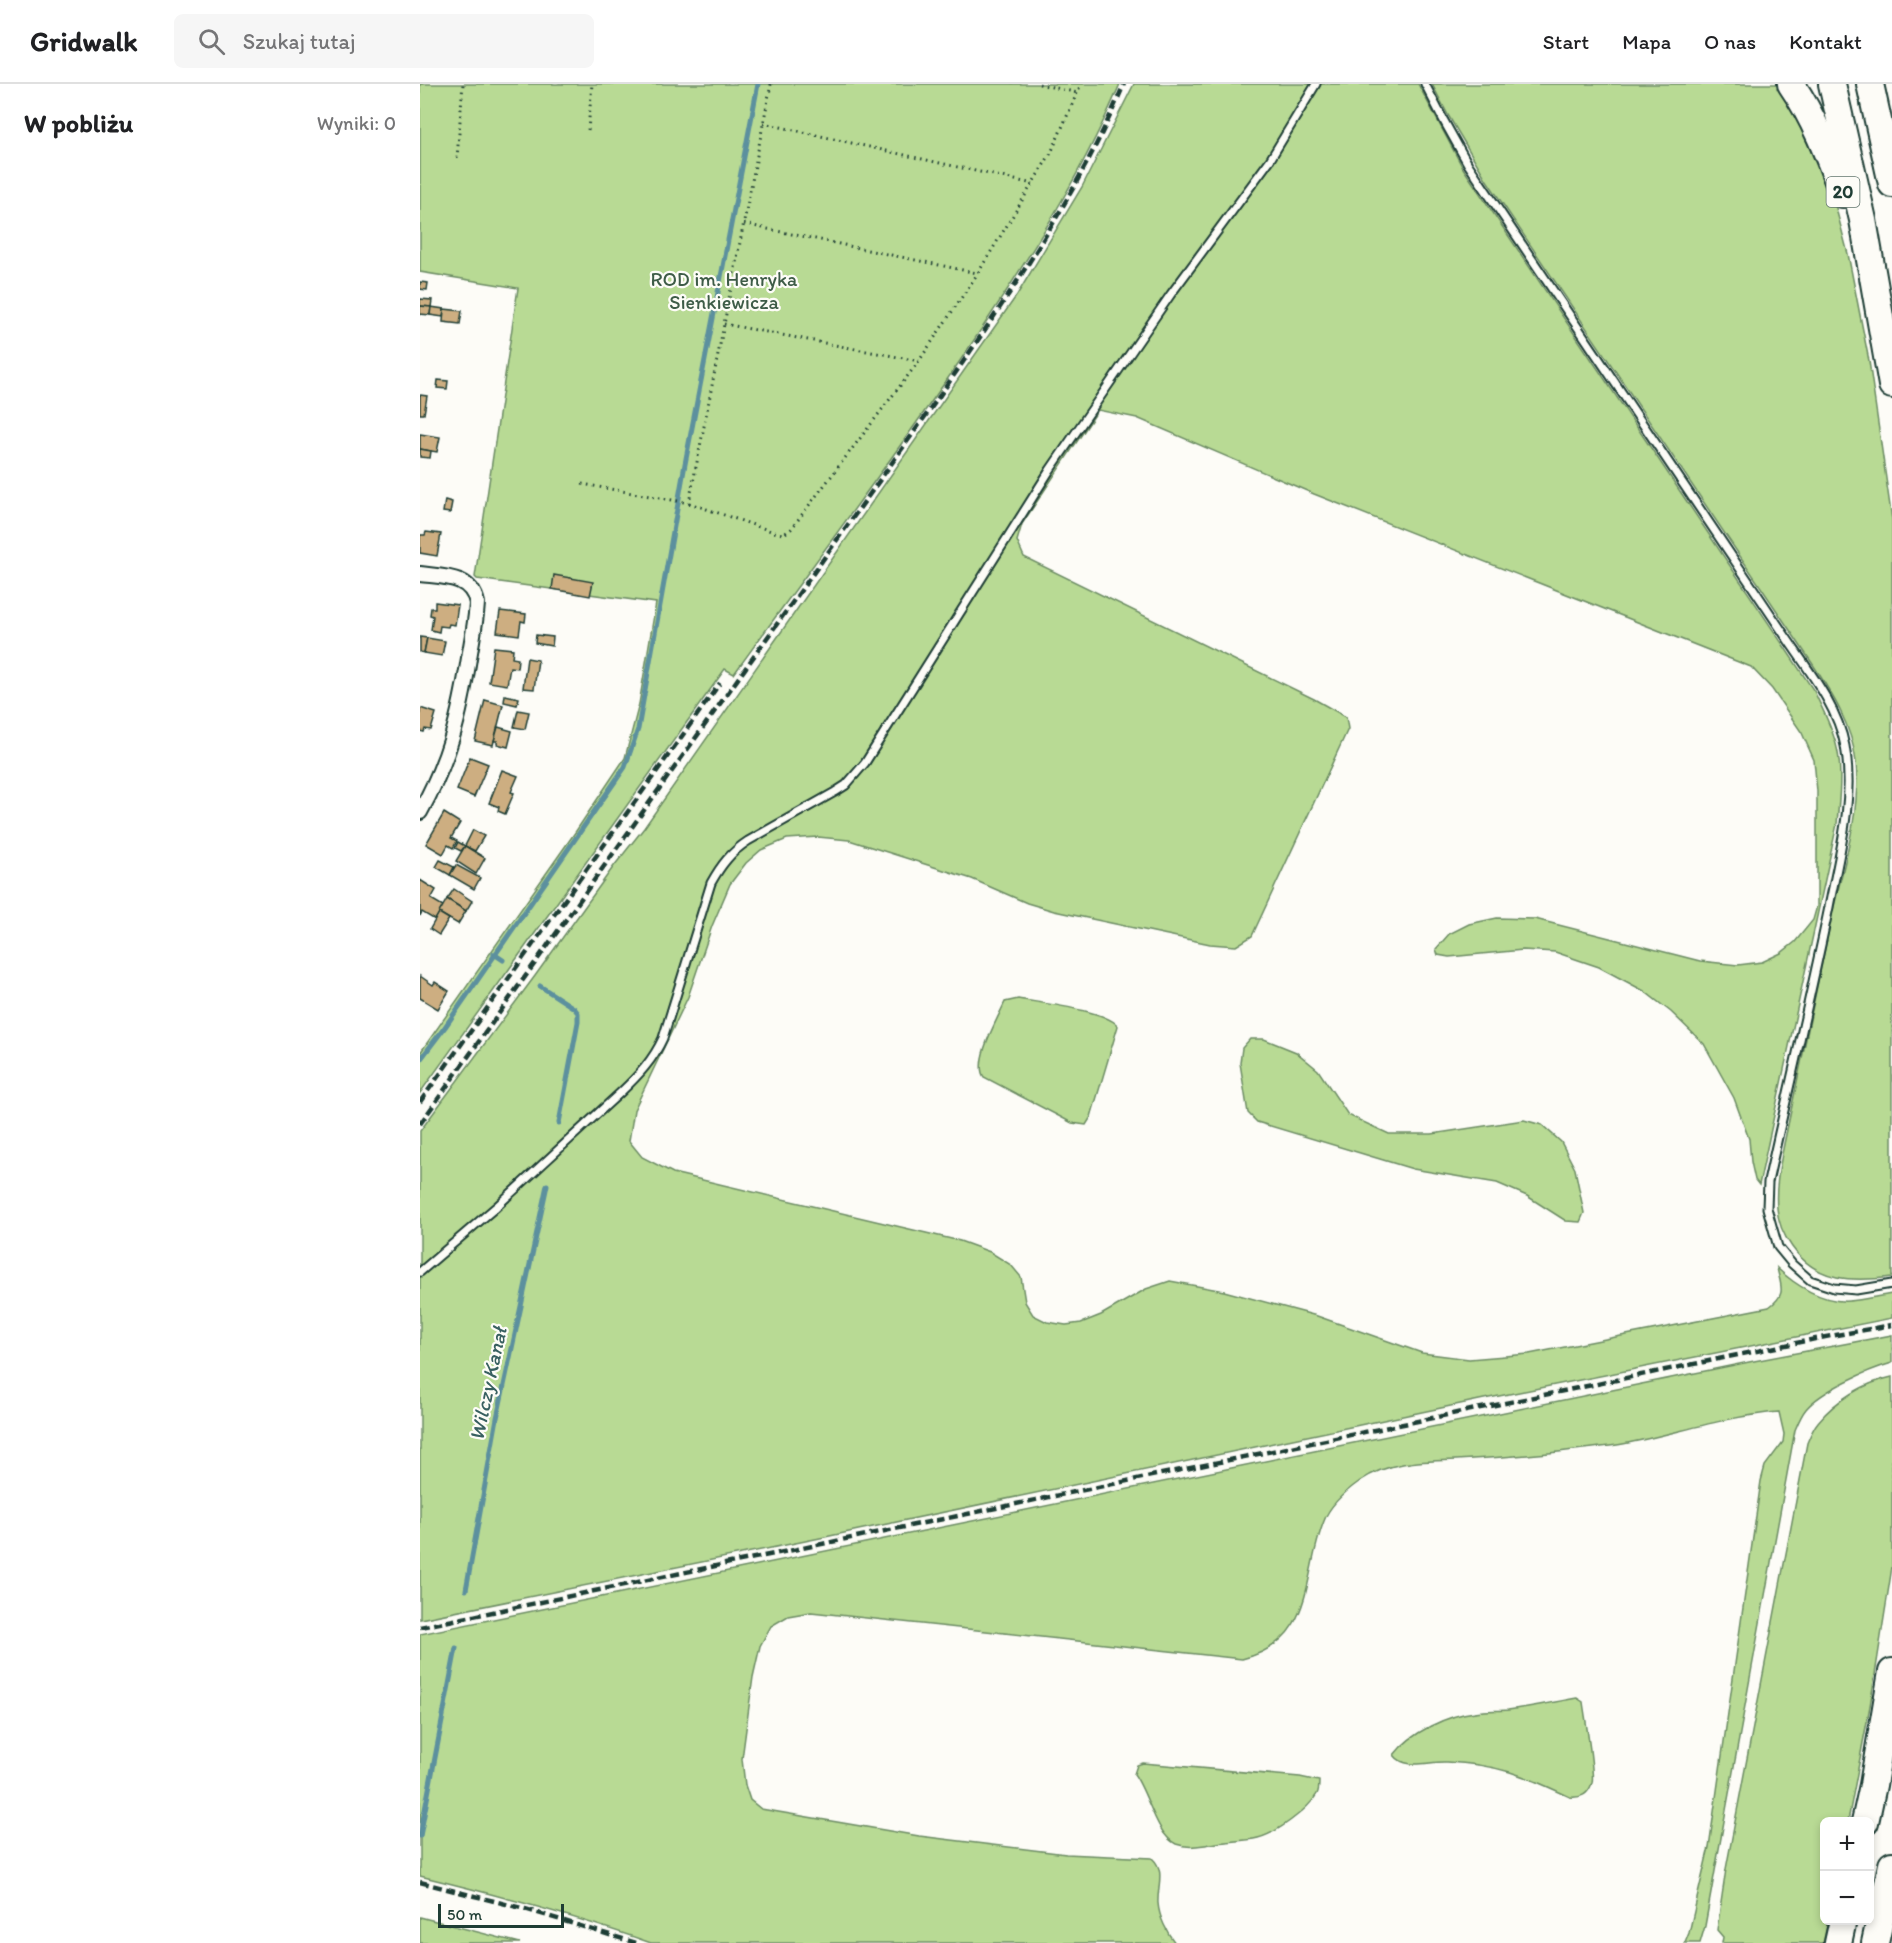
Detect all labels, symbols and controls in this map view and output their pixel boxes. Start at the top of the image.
search box [174,14,594,68]
text: Gridwalk [30,24,138,58]
icon: search [195,25,228,58]
text: Szukaj tutaj [243,28,355,55]
text: Start [1543,29,1589,54]
text: Mapa [1622,29,1671,54]
text: O nas [1704,29,1756,54]
text: Kontakt [1789,29,1862,54]
text: W pobliżu [24,107,133,139]
text: Wyniki: 0 [317,111,396,135]
road number: 20 [1826,177,1860,207]
park label: ROD im. Henryka Sienkiewicza [651,267,798,314]
water label: Wilczy Kanał [463,1323,512,1443]
map controls [1820,1817,1874,1925]
button: + [1820,1817,1874,1871]
button: − [1820,1871,1874,1925]
scale bar [438,1901,564,1928]
text: 50 m [447,1905,482,1924]

